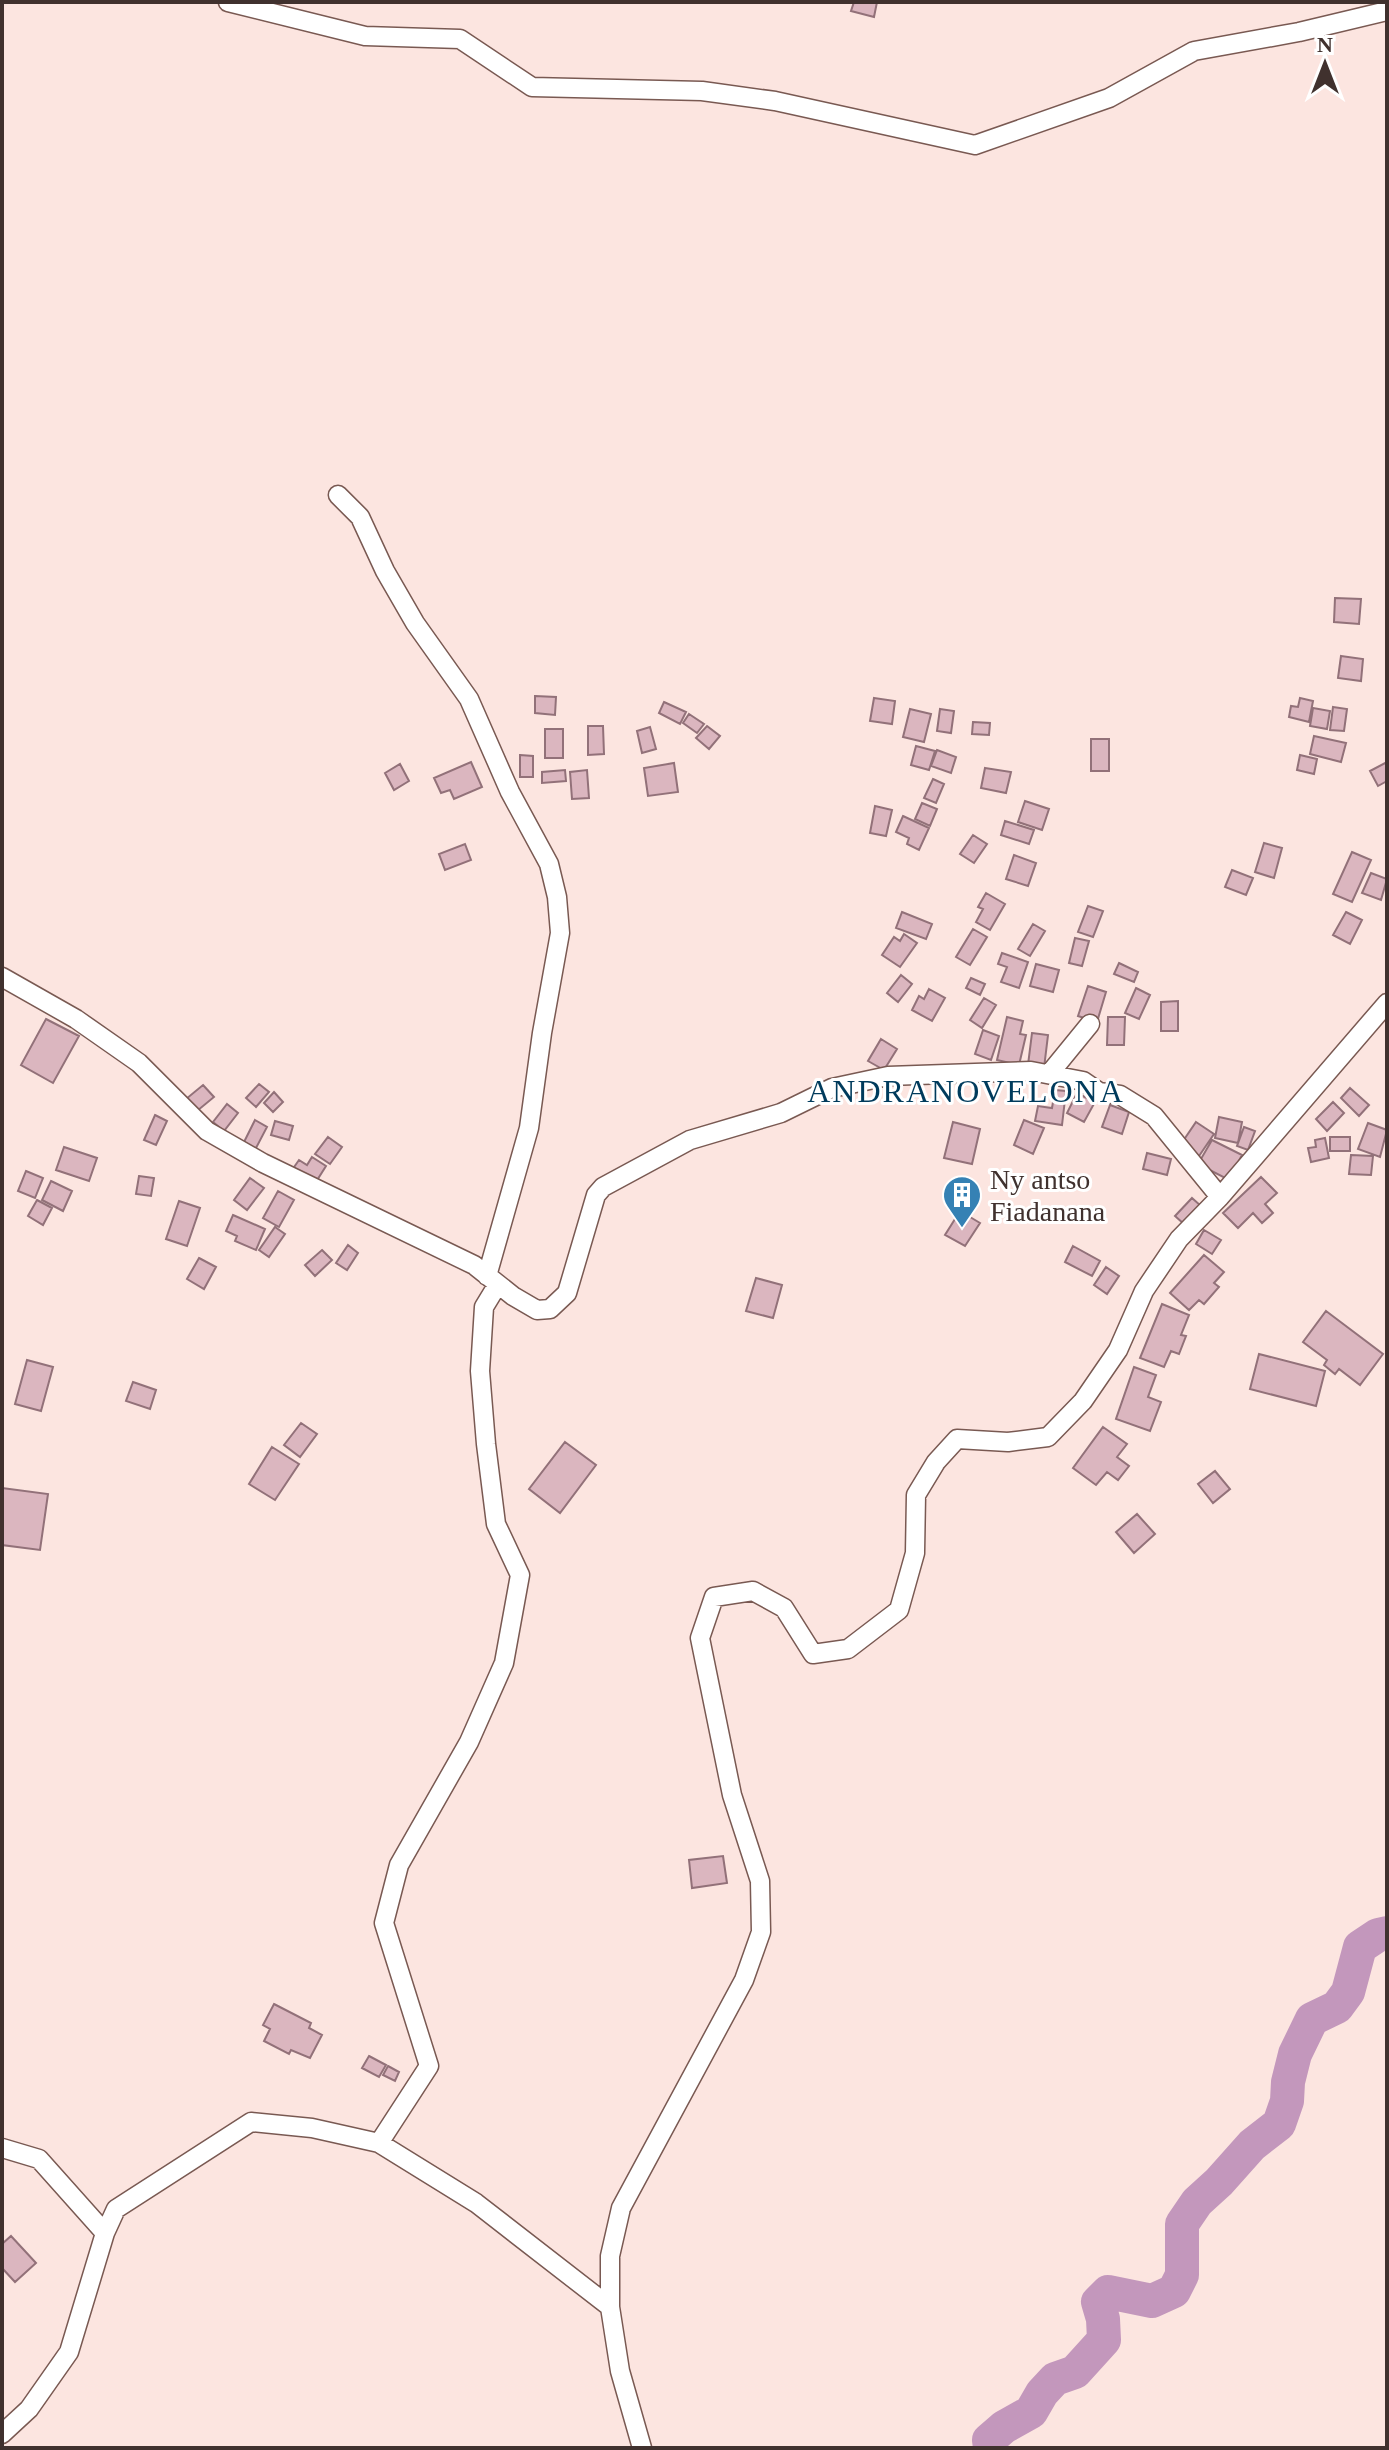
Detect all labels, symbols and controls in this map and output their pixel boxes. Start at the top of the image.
north arrow [1285,24,1365,104]
text: N [1317,32,1333,57]
district label: ANDRANOVELONA [807,1073,1125,1109]
place label: Ny antso Fiadanana [990,1164,1106,1227]
building icon: Ny antso Fiadanana [941,1174,983,1229]

